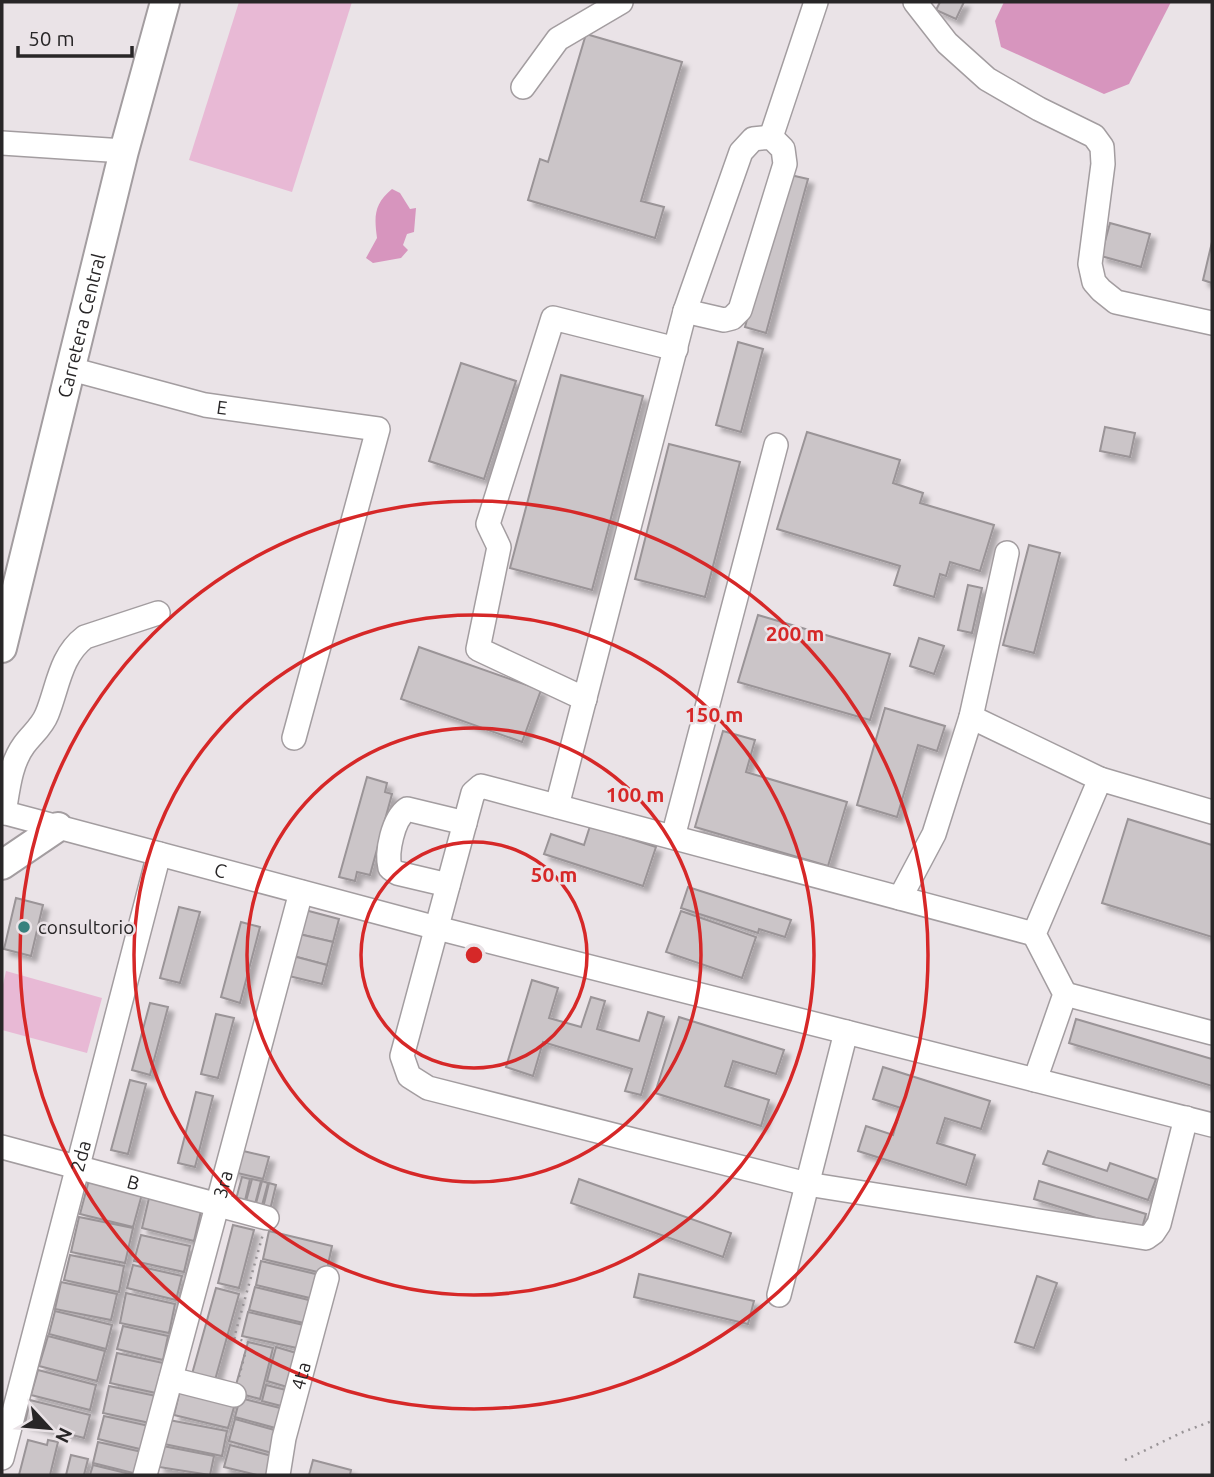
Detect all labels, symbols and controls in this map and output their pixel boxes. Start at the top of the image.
scale bar [18,14,131,58]
text: 50 m [28,26,75,50]
street label: Carretera Central [53,251,109,400]
street label: E [215,396,229,419]
text: 200 m [766,621,824,645]
text: 150 m [685,702,743,726]
text: 100 m [606,782,664,806]
street label: C [212,858,229,882]
text: 50 m [531,862,577,886]
place label: consultorio [38,916,134,938]
marker: consultorio [16,919,32,935]
centre of rings [462,943,486,967]
street label: 2da [66,1138,95,1174]
street label: 3ra [209,1168,237,1200]
street label: B [125,1170,142,1194]
street label: 4ta [286,1359,315,1392]
north arrow [14,1393,84,1463]
text: N [51,1424,77,1447]

